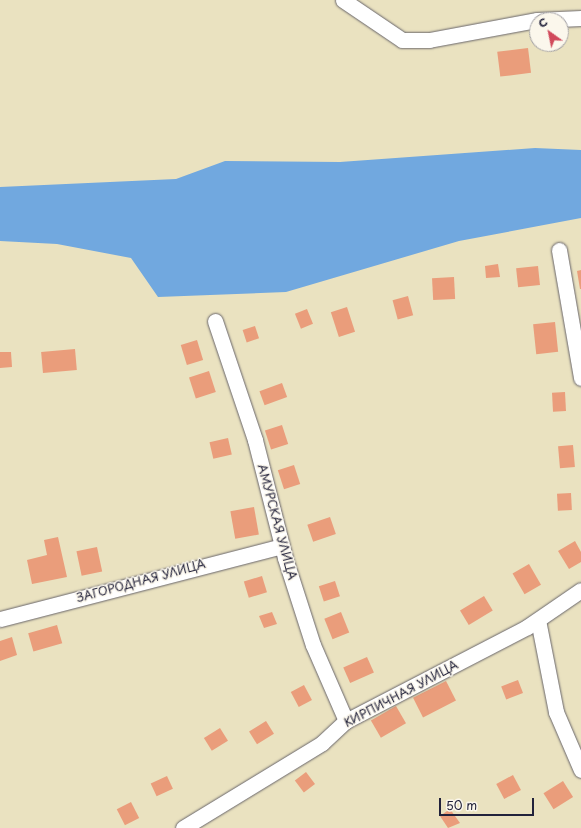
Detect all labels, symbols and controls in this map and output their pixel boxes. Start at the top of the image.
north arrow [529,12,569,52]
text: С [535,13,551,32]
street label: АМУРСКАЯ УЛИЦА [255,463,299,581]
street label: ЗАГОРОДНАЯ УЛИЦА [75,557,207,605]
street label: КИРПИЧНАЯ УЛИЦА [342,658,460,730]
scale bar [441,790,536,816]
text: 50 m [446,796,477,814]

